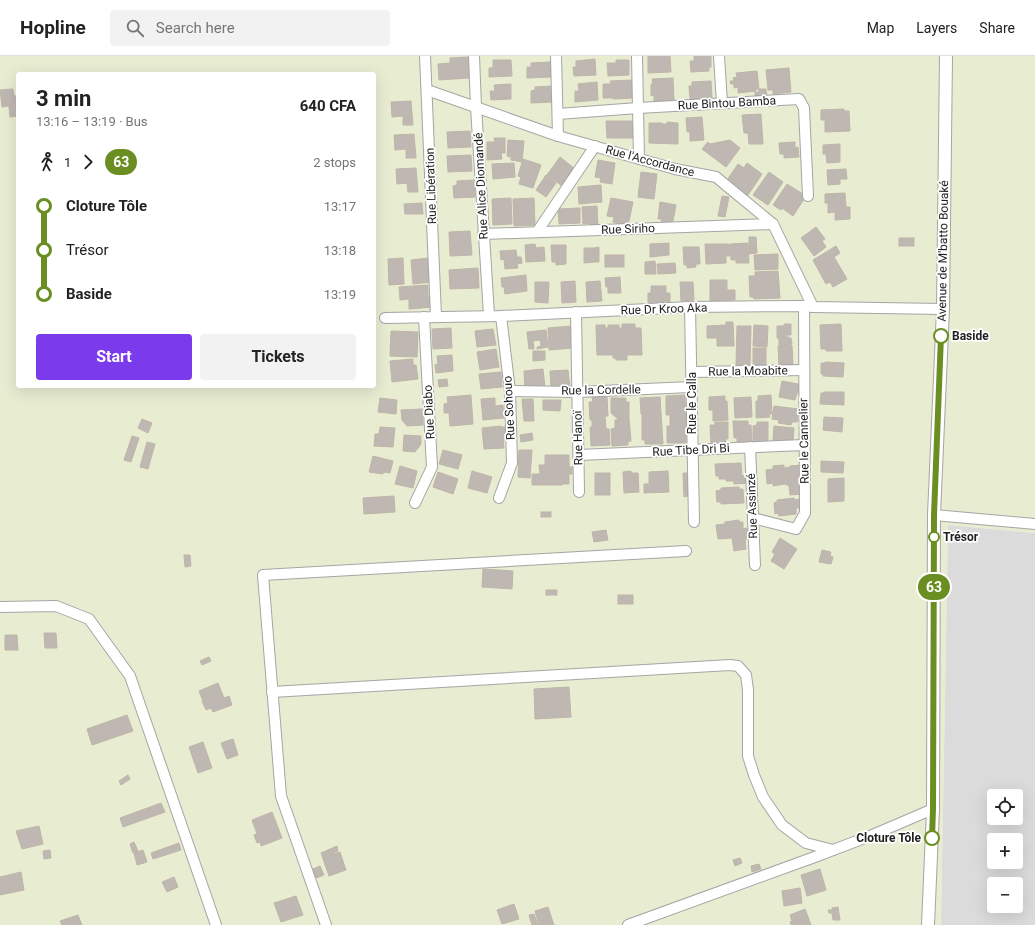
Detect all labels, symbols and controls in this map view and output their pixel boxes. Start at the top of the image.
search box [110,10,390,46]
text: Hopline [20,16,86,39]
icon: search [124,17,146,39]
text: Search here [156,19,235,37]
text: Map [867,20,894,36]
text: Layers [916,20,957,36]
text: Share [979,20,1015,36]
text: 3 min [36,86,91,111]
street label: Rue Bintou Bamba [677,93,777,113]
text: 640 CFA [300,97,356,115]
text: 13:16 – 13:19 · Bus [36,114,148,129]
street label: Rue Alice Diomandé [471,132,491,240]
street label: Rue l'Accordance [604,142,696,180]
street label: Rue Libération [423,148,439,224]
icon: walk [36,151,58,173]
icon: forward [77,151,99,173]
text: 63 [113,154,129,170]
text: 1 [64,155,71,170]
text: 2 stops [313,155,356,170]
street label: Avenue de M'batto Bouaké [935,180,951,322]
text: Cloture Tôle [66,197,147,215]
text: 13:17 [324,199,356,214]
street label: Rue Siriho [601,221,655,237]
text: Trésor [66,241,109,259]
text: 13:18 [324,243,356,258]
text: Baside [66,285,112,303]
text: 13:19 [324,287,356,302]
street label: Rue Dr Kroo Aka [620,300,708,318]
marker: Baside [933,328,949,344]
place label: Baside [952,329,989,343]
button: Start [36,334,192,380]
button: Tickets [200,334,356,380]
street label: Rue la Moabite [708,363,788,379]
street label: Rue le Calla [685,372,699,434]
street label: Rue Sohouo [500,375,518,440]
street label: Rue la Cordelle [561,382,641,398]
street label: Rue Diabo [421,384,437,439]
street label: Rue le Cannelier [796,398,812,484]
street label: Rue Hanoï [571,409,585,466]
street label: Rue Tibe Dri Bi [652,441,730,459]
street label: Rue Assinzé [744,473,760,539]
place label: Trésor [943,530,979,544]
marker: Trésor [928,531,940,543]
line badge: 63 [916,574,952,600]
text: 63 [926,579,942,595]
map controls [987,789,1023,913]
button: locate [987,789,1023,825]
marker: Cloture Tôle [924,830,940,846]
place label: Cloture Tôle [856,831,922,845]
button: + [987,833,1023,869]
button: − [987,877,1023,913]

